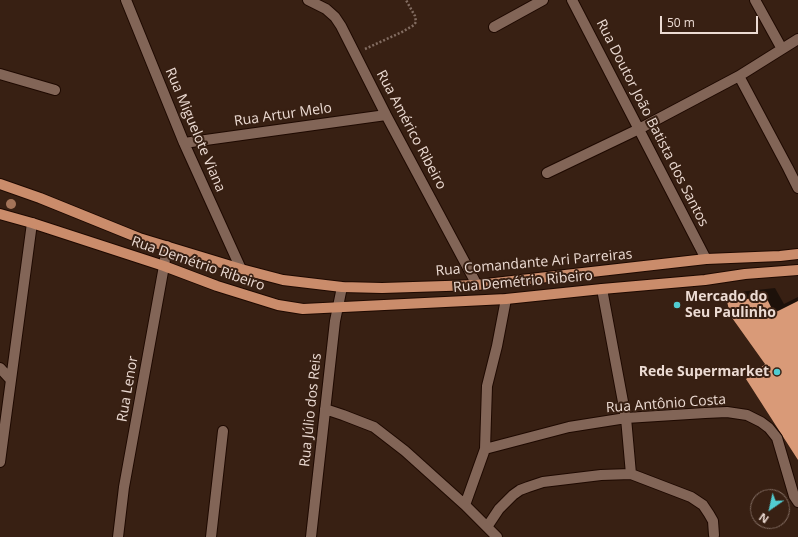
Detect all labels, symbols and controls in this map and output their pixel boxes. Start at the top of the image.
scale bar [662,8,760,34]
text: 50 m [667,14,695,31]
street label: Rua Doutor João Batista dos Santos [592,17,712,229]
street label: Rua Miguelote Viana [161,65,229,195]
street label: Rua Américo Ribeiro [372,68,450,192]
street label: Rua Artur Melo [233,100,333,130]
street label: Rua Demétrio Ribeiro [129,233,267,295]
street label: Rua Comandante Ari Parreiras [435,246,633,280]
street label: Rua Demétrio Ribeiro [453,268,593,296]
place label: Mercado do Seu Paulinho [685,289,776,322]
marker: Mercado do Seu Paulinho [672,300,682,310]
street label: Rua Júlio dos Reis [297,352,325,468]
street label: Rua Lenor [114,355,142,423]
place label: Rede Supermarket [639,364,769,380]
marker: Rede Supermarket [772,367,782,377]
street label: Rua Antônio Costa [605,391,727,417]
north arrow [750,489,790,529]
text: N [756,510,771,527]

